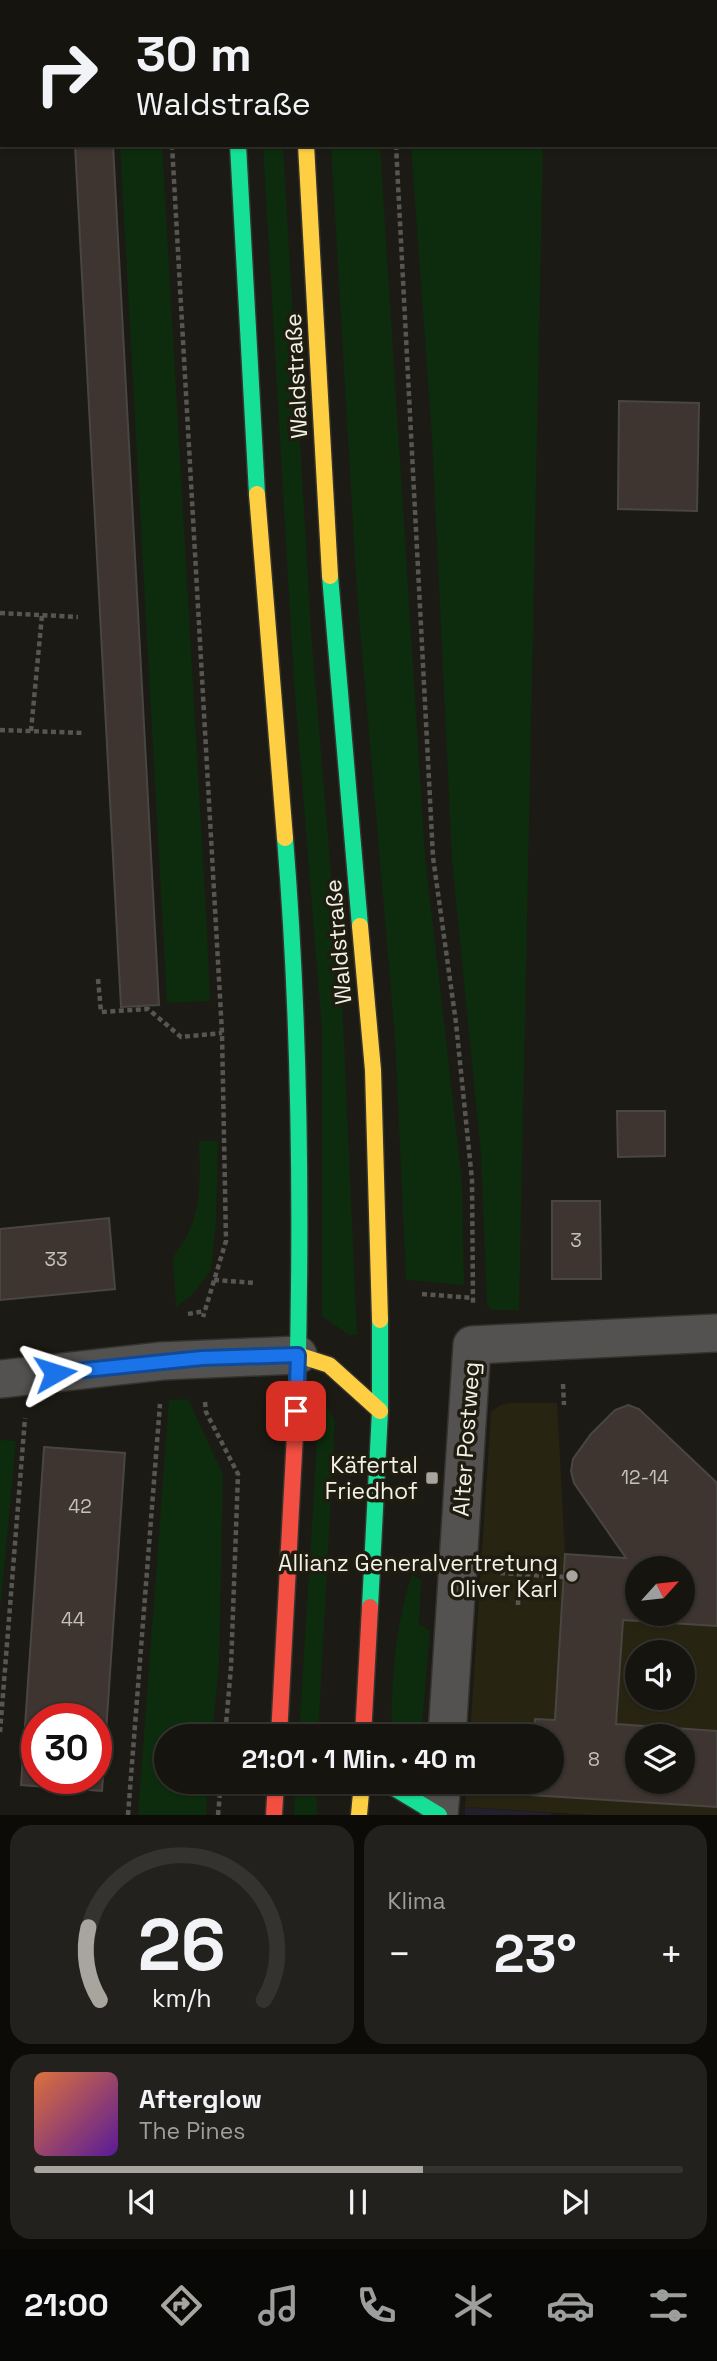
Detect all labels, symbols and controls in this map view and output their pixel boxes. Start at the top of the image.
text: 30 m [136,23,252,85]
icon: right [21,28,112,119]
text: Waldstraße [136,84,311,124]
street label: Waldstraße [278,313,314,439]
street label: Waldstraße [318,878,358,1006]
house number: 3 [570,1228,582,1253]
house number: 33 [45,1247,67,1272]
position arrow [18,1336,92,1410]
street label: Alter Postweg [446,1361,486,1517]
pin [266,1381,326,1441]
icon: arrive [277,1392,315,1430]
place label: Käfertal Friedhof [325,1450,418,1506]
house number: 12-14 [621,1465,669,1490]
marker: Käfertal Friedhof [424,1470,440,1486]
house number: 42 [68,1494,92,1519]
place label: Allianz Generalvertretung Oliver Karl [278,1548,558,1604]
north arrow [625,1556,695,1626]
map controls [625,1556,695,1794]
marker: Allianz Generalvertretung Oliver Karl [564,1568,580,1584]
house number: 44 [61,1607,85,1632]
button: sound [625,1640,695,1710]
speed limit sign: 30 [21,1703,112,1794]
button: layers [625,1724,695,1794]
text: 21:01 · 1 Min. · 40 m [242,1742,476,1776]
house number: 8 [588,1747,600,1772]
text: Klima [388,1886,446,1916]
text: 26 [138,1899,226,1992]
text: 23° [494,1921,577,1987]
text: − [388,1930,411,1978]
text: + [659,1930,683,1978]
text: km/h [152,1982,212,2014]
text: Afterglow [139,2082,262,2116]
text: The Pines [139,2116,245,2146]
icon: previous [123,2183,161,2221]
icon: pause [339,2183,377,2221]
icon: next [556,2183,594,2221]
icon: directions [157,2281,206,2330]
icon: music [254,2281,303,2330]
icon: phone [352,2281,401,2330]
icon: climate [449,2281,498,2330]
icon: car [546,2281,595,2330]
icon: filters [644,2281,693,2330]
text: 21:00 [24,2285,109,2325]

